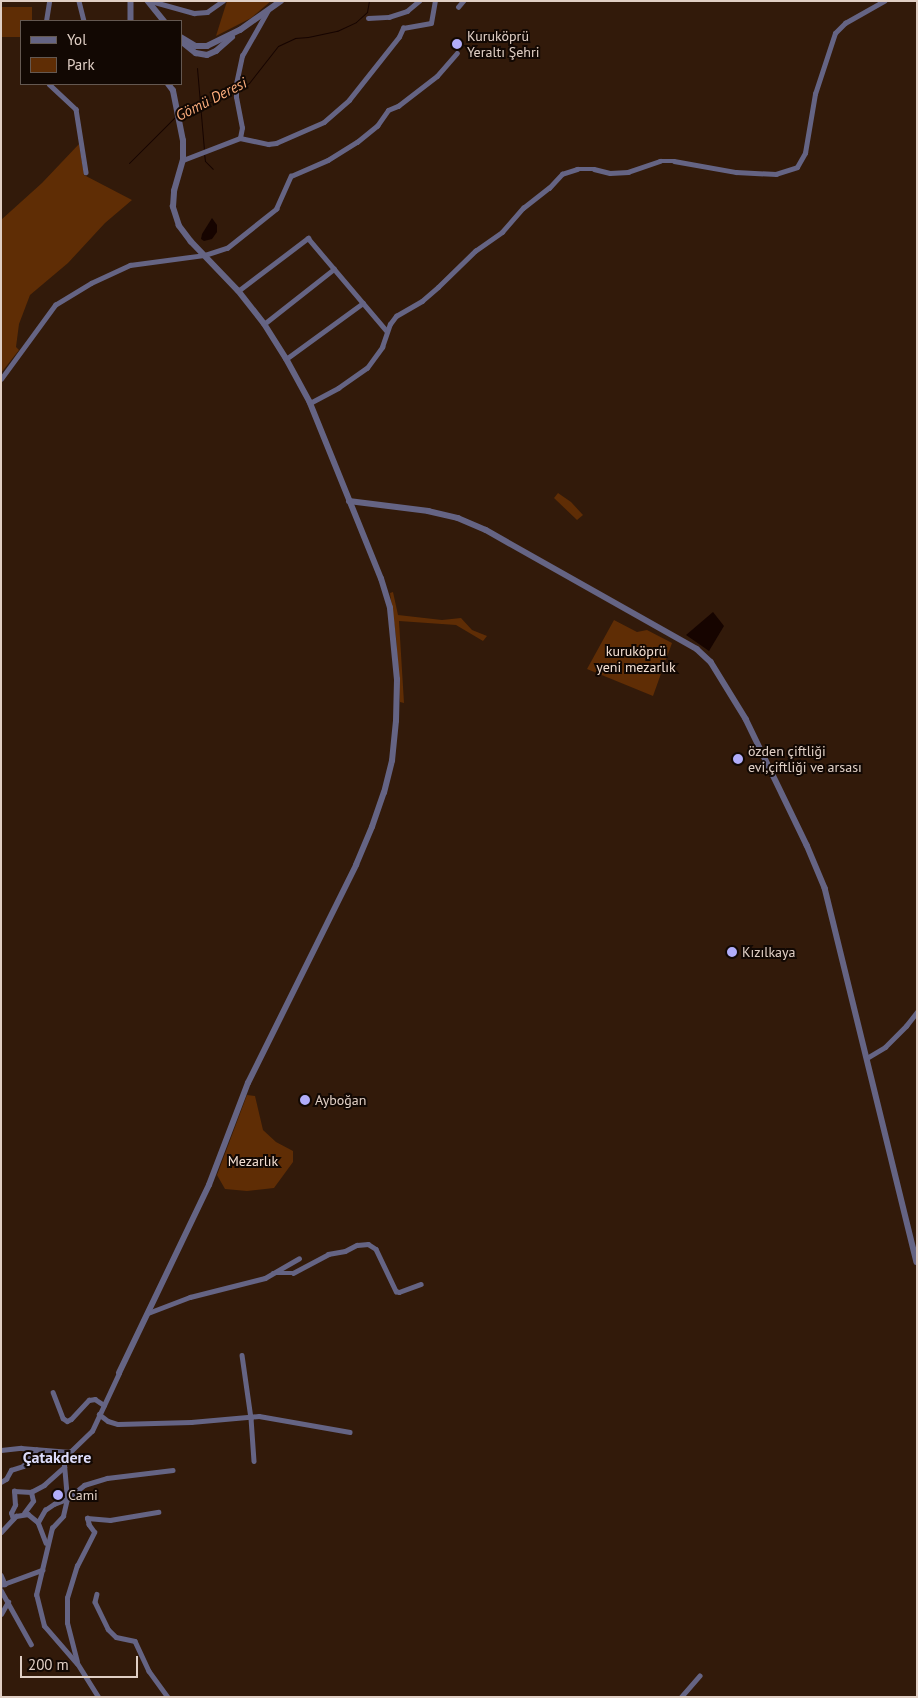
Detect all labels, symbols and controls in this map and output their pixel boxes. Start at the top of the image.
legend [20,20,182,85]
place label: Kuruköprü Yeraltı Şehri [467,28,539,60]
text: Yol [67,30,87,49]
marker: Kuruköprü Yeraltı Şehri [451,38,463,50]
text: Park [67,55,95,74]
water label: Gömü Deresi [172,73,250,125]
park label: kuruköprü yeni mezarlık [596,643,676,676]
place label: özden çiftliği evi,çiftliği ve arsası [748,743,862,776]
marker: özden çiftliği evi,çiftliği ve arsası [732,753,744,765]
place label: Kızılkaya [742,944,796,960]
marker: Kızılkaya [726,946,738,958]
place label: Ayboğan [315,1092,366,1108]
marker: Ayboğan [299,1094,311,1106]
park label: Mezarlık [228,1153,278,1169]
district label: Çatakdere [23,1447,91,1467]
place label: Cami [68,1487,98,1503]
marker: Cami [52,1489,64,1501]
scale bar [22,1646,140,1678]
text: 200 m [28,1655,69,1674]

